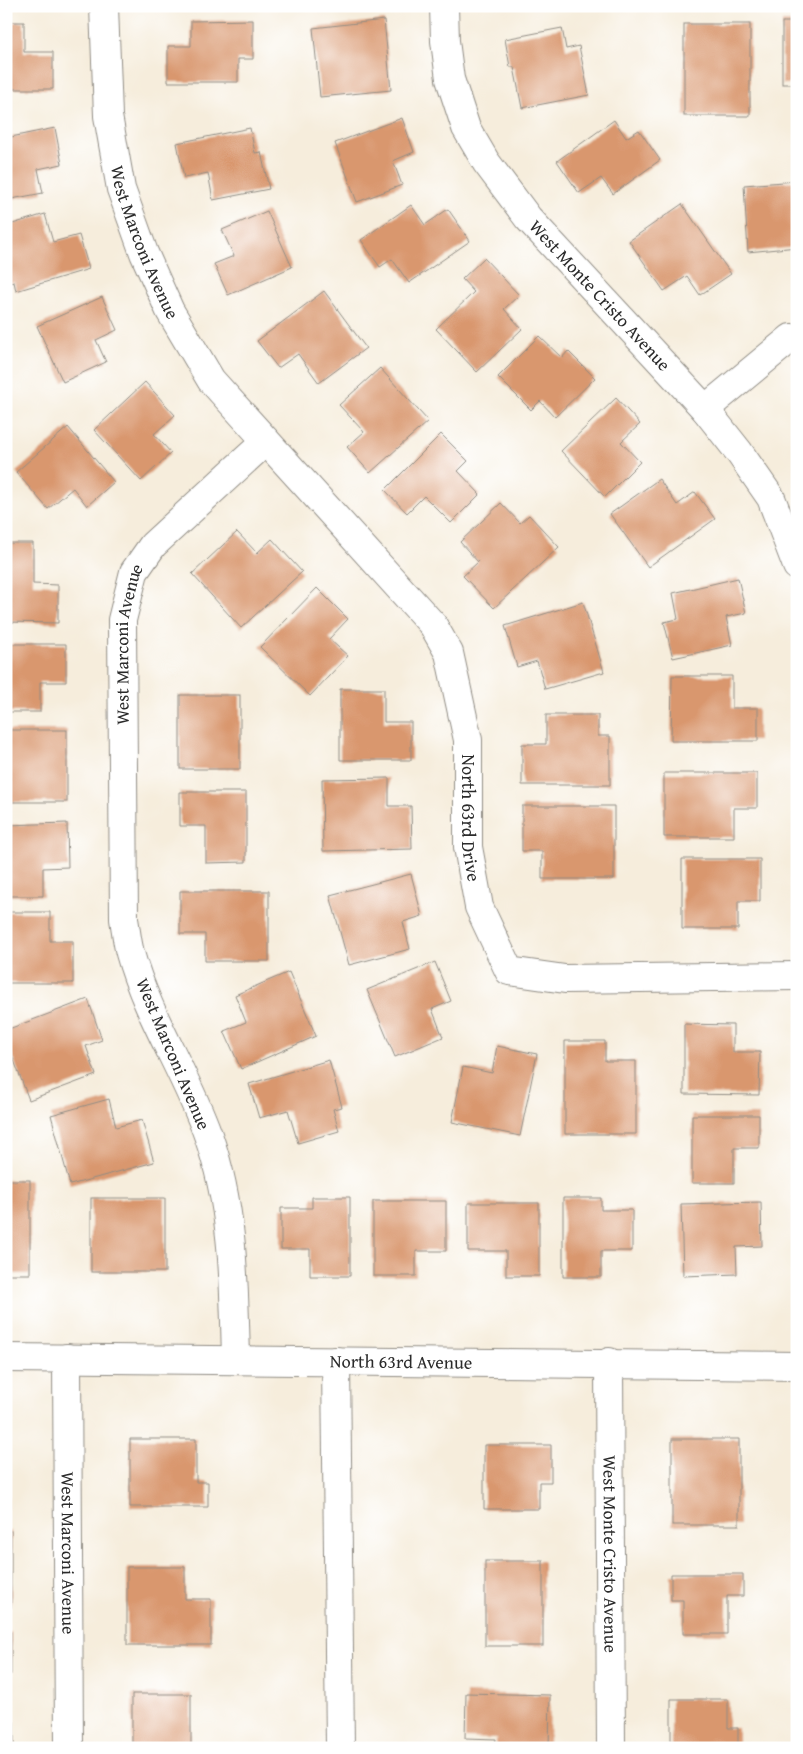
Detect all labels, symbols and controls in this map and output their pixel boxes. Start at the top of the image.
street label: West Marconi Avenue [104,163,186,324]
street label: West Monte Cristo Avenue [523,213,677,377]
street label: West Marconi Avenue [108,557,149,725]
street label: North 63rd Drive [455,754,488,884]
street label: West Marconi Avenue [129,974,218,1134]
street label: North 63rd Avenue [330,1347,472,1376]
street label: West Monte Cristo Avenue [596,1455,625,1653]
street label: West Marconi Avenue [55,1472,82,1634]

